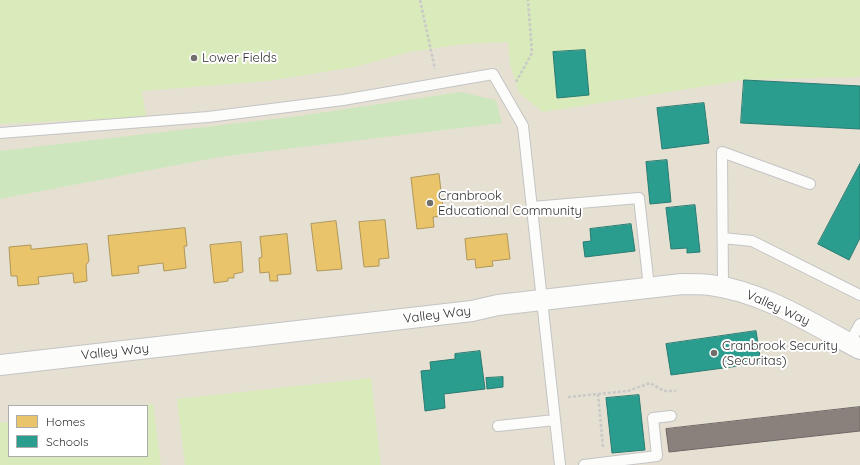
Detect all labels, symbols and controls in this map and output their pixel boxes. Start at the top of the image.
place label: Lower Fields [202,50,277,66]
marker: Lower Fields [189,53,199,63]
place label: Cranbrook Educational Community [438,188,582,219]
marker: Cranbrook Educational Community [425,198,435,208]
street label: Valley Way [744,287,812,329]
street label: Valley Way [402,303,472,327]
place label: Cranbrook Security (Securitas) [722,338,838,369]
street label: Valley Way [80,341,150,363]
marker: Cranbrook Security (Securitas) [709,348,719,358]
legend [8,405,148,457]
text: Homes [46,414,85,429]
text: Schools [46,434,89,449]

